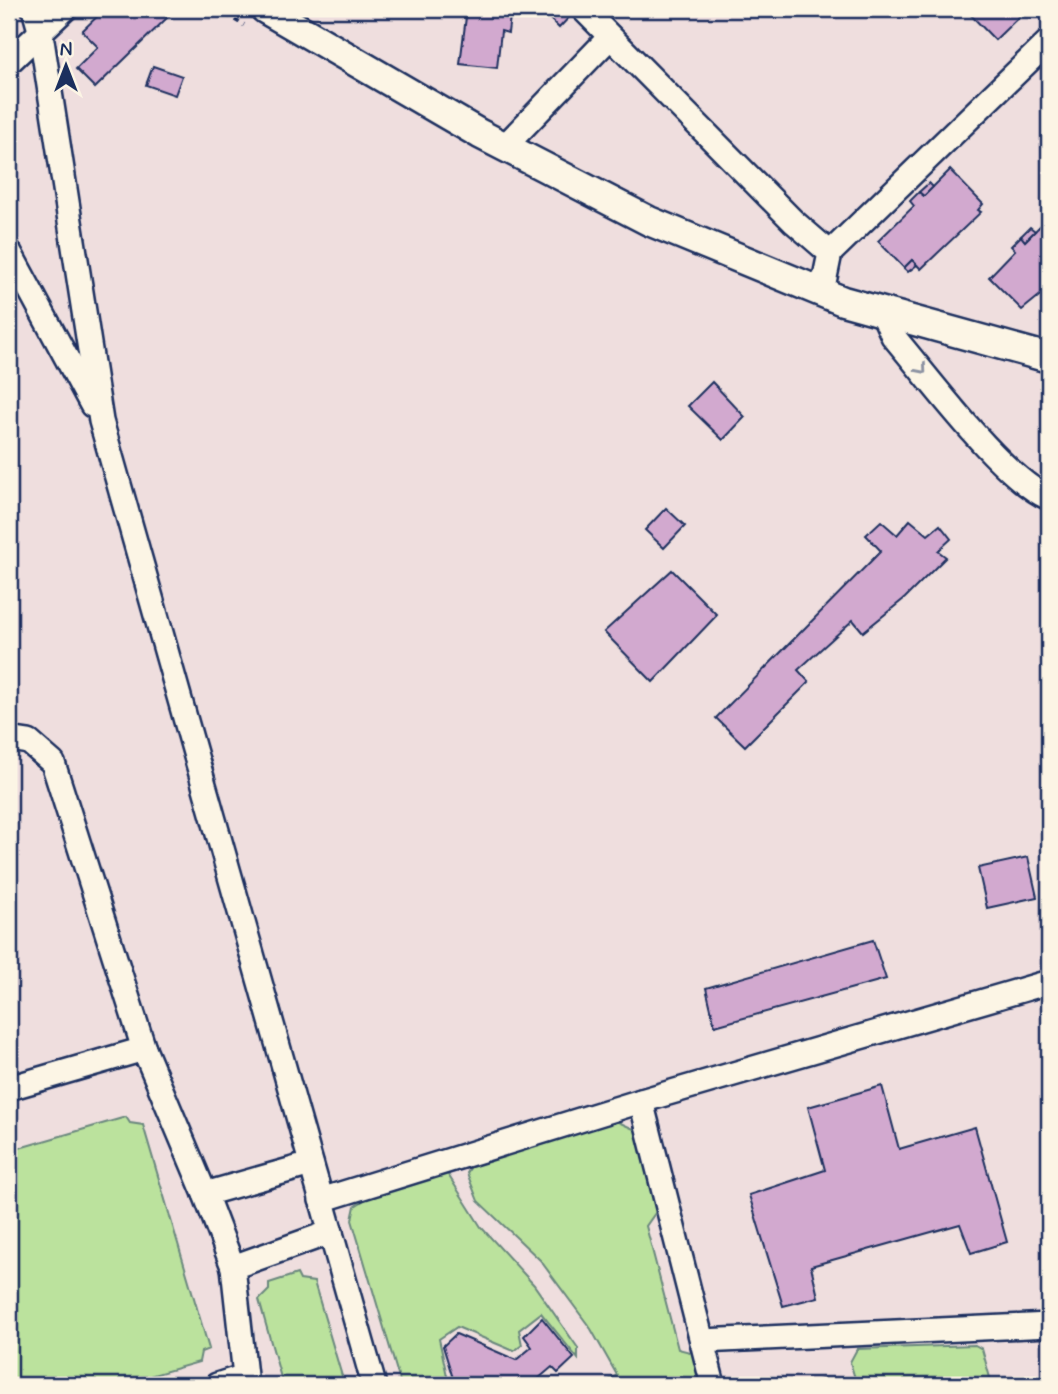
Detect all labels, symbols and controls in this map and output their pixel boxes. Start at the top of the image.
north arrow [32,32,102,102]
text: N [60,38,72,63]
one-way arrow [914,361,926,374]

